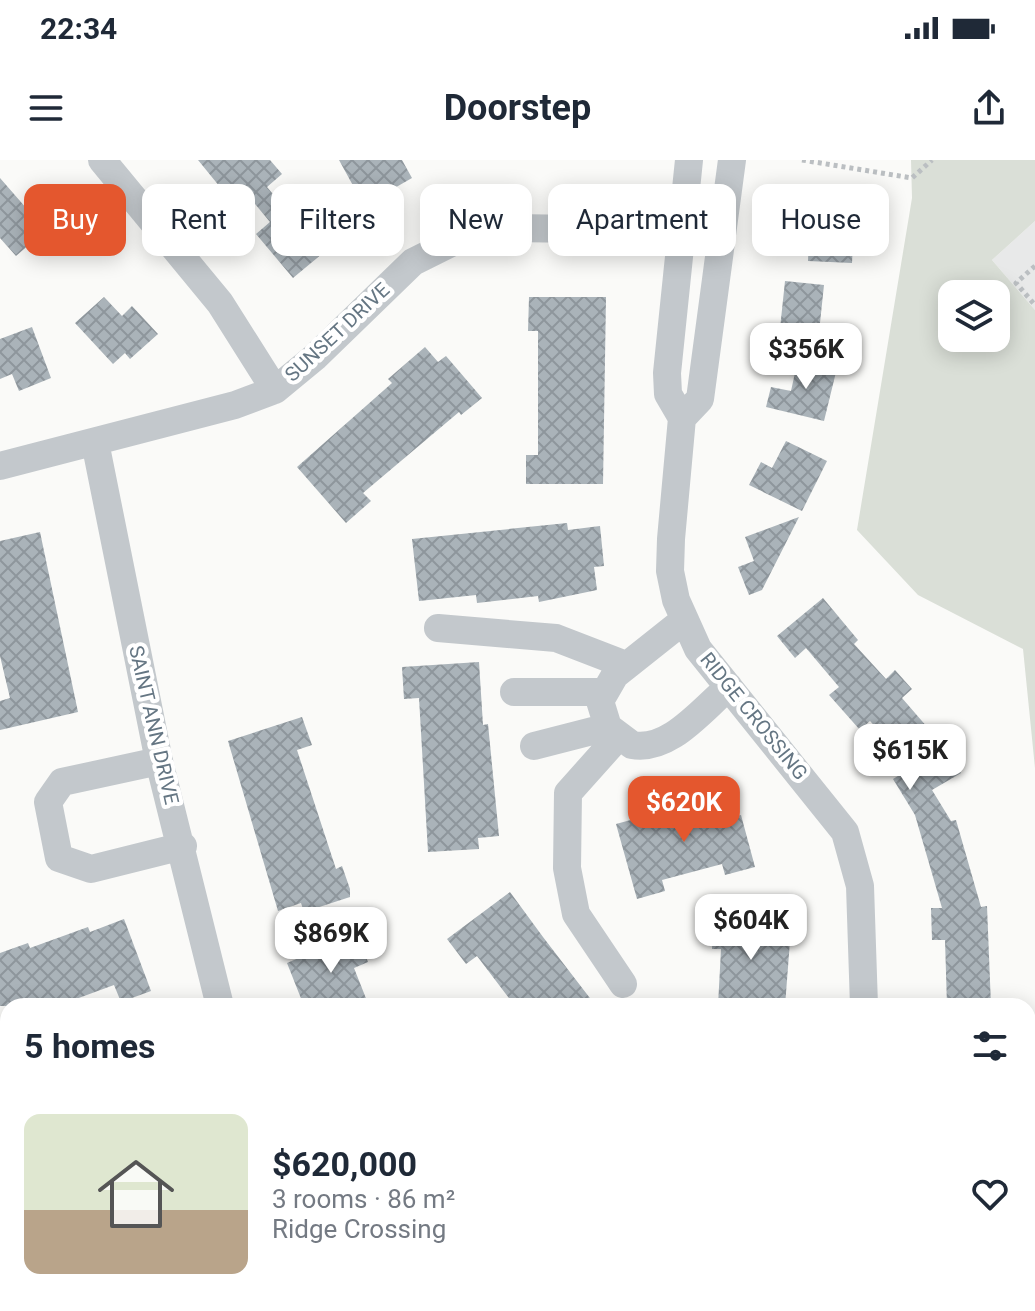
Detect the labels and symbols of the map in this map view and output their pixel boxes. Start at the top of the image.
street label: SUNSET DRIVE [280,278,394,386]
pin: $356K [750,323,862,391]
street label: SAINT ANN DRIVE [124,643,184,807]
street label: RIDGE CROSSING [695,647,813,785]
pin: $615K [854,724,966,792]
pin: $620K [628,776,740,844]
pin: $604K [695,894,807,962]
pin: $869K [275,907,387,975]

